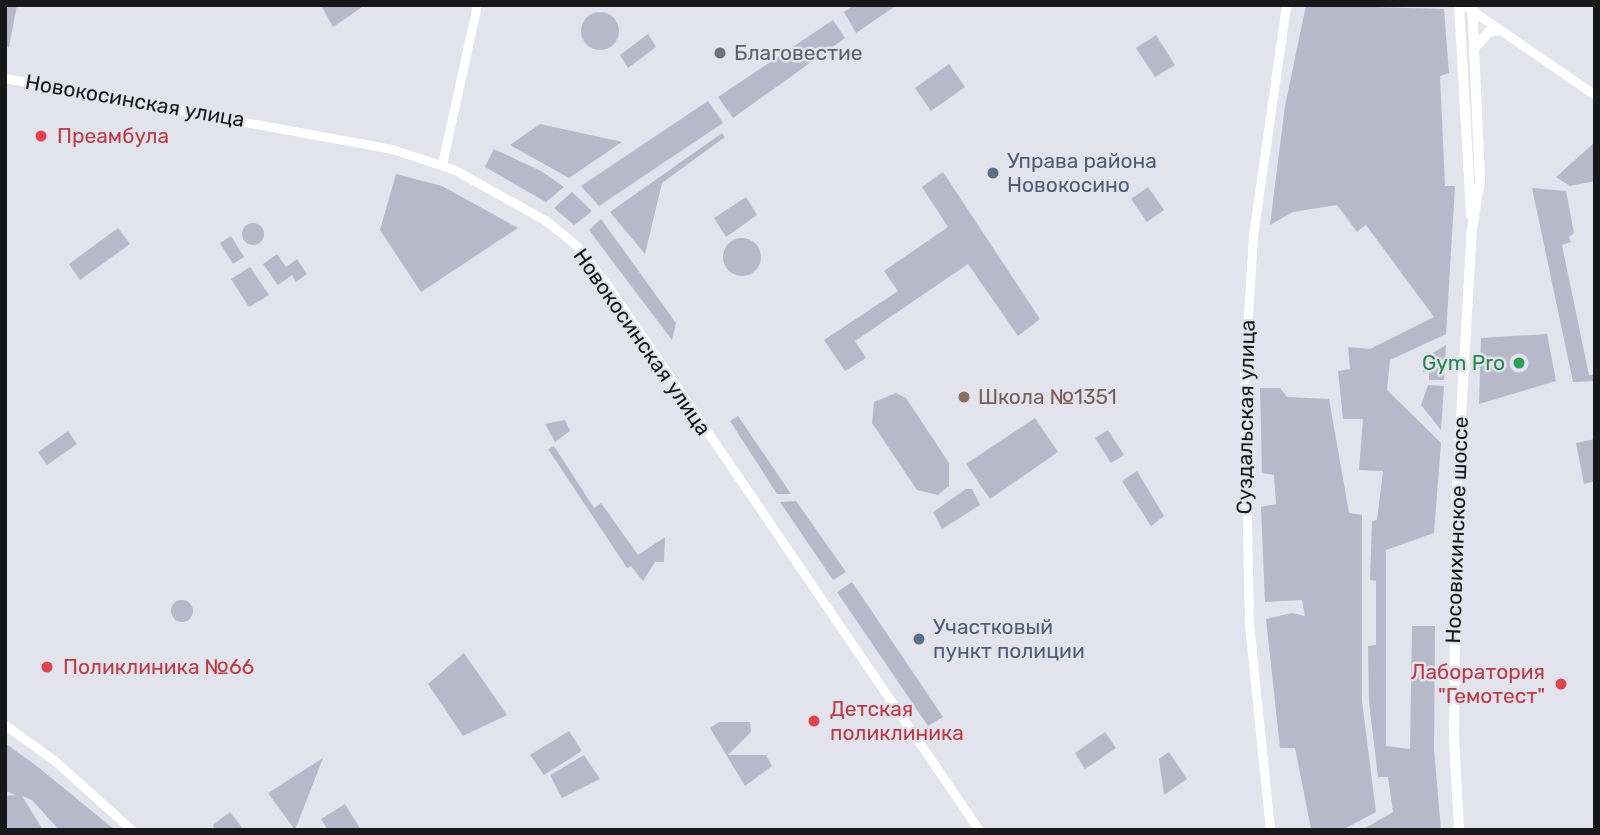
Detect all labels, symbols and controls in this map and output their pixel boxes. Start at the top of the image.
place label: Благовестие [734,40,863,66]
marker: Благовестие [712,45,728,61]
street label: Новокосинская улица [23,69,247,133]
place label: Преамбула [57,123,169,149]
marker: Преамбула [31,126,51,146]
place label: Управа района Новокосино [1007,148,1157,198]
marker: Управа района Новокосино [985,165,1001,181]
street label: Новокосинская улица [568,244,716,440]
street label: Суздальская улица [1232,320,1260,514]
place label: Gym Pro [1422,350,1505,376]
marker: Gym Pro [1511,355,1527,371]
place label: Школа №1351 [978,384,1117,410]
marker: Школа №1351 [956,389,972,405]
street label: Носовихинское шоссе [1440,416,1474,644]
place label: Участковый пункт полиции [933,614,1085,664]
marker: Участковый пункт полиции [911,631,927,647]
place label: Поликлиника №66 [63,654,254,680]
marker: Поликлиника №66 [37,657,57,677]
place label: Лаборатория "Гемотест" [1411,659,1545,709]
marker: Лаборатория "Гемотест" [1551,674,1571,694]
place label: Детская поликлиника [830,696,964,746]
marker: Детская поликлиника [804,711,824,731]

